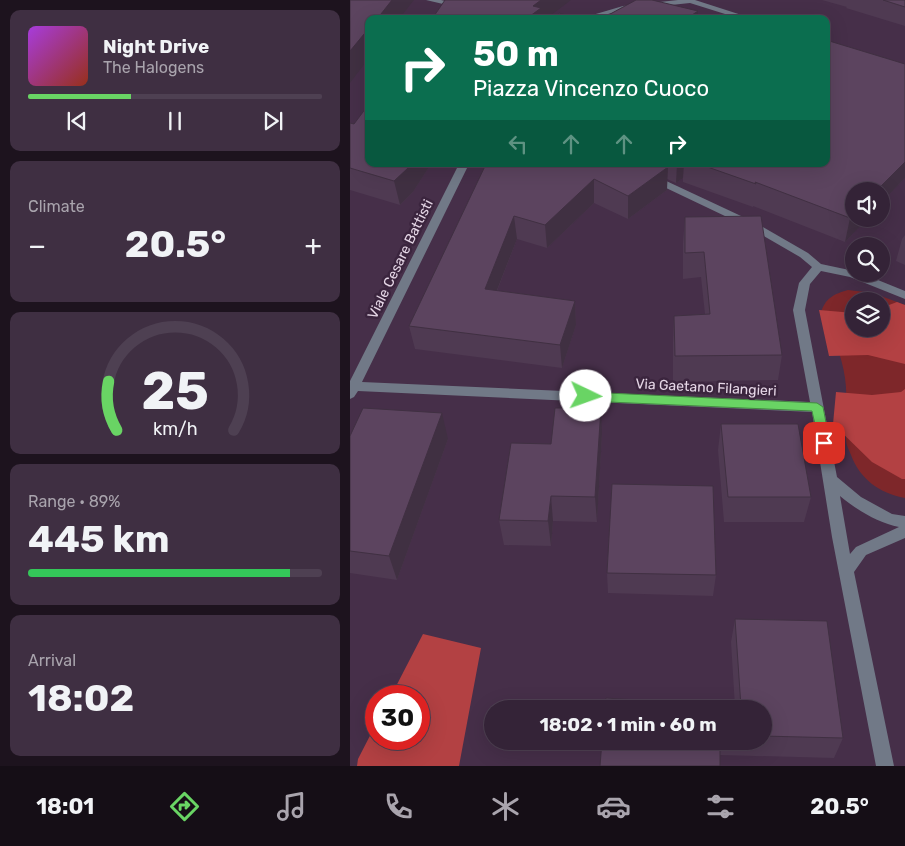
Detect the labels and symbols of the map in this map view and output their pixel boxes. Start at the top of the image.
street label: Viale Cesare Battisti [364,197,437,322]
position arrow [559,369,611,421]
street label: Via Gaetano Filangieri [635,375,777,400]
pin [803,422,845,464]
speed limit sign: 30 [365,685,430,750]

